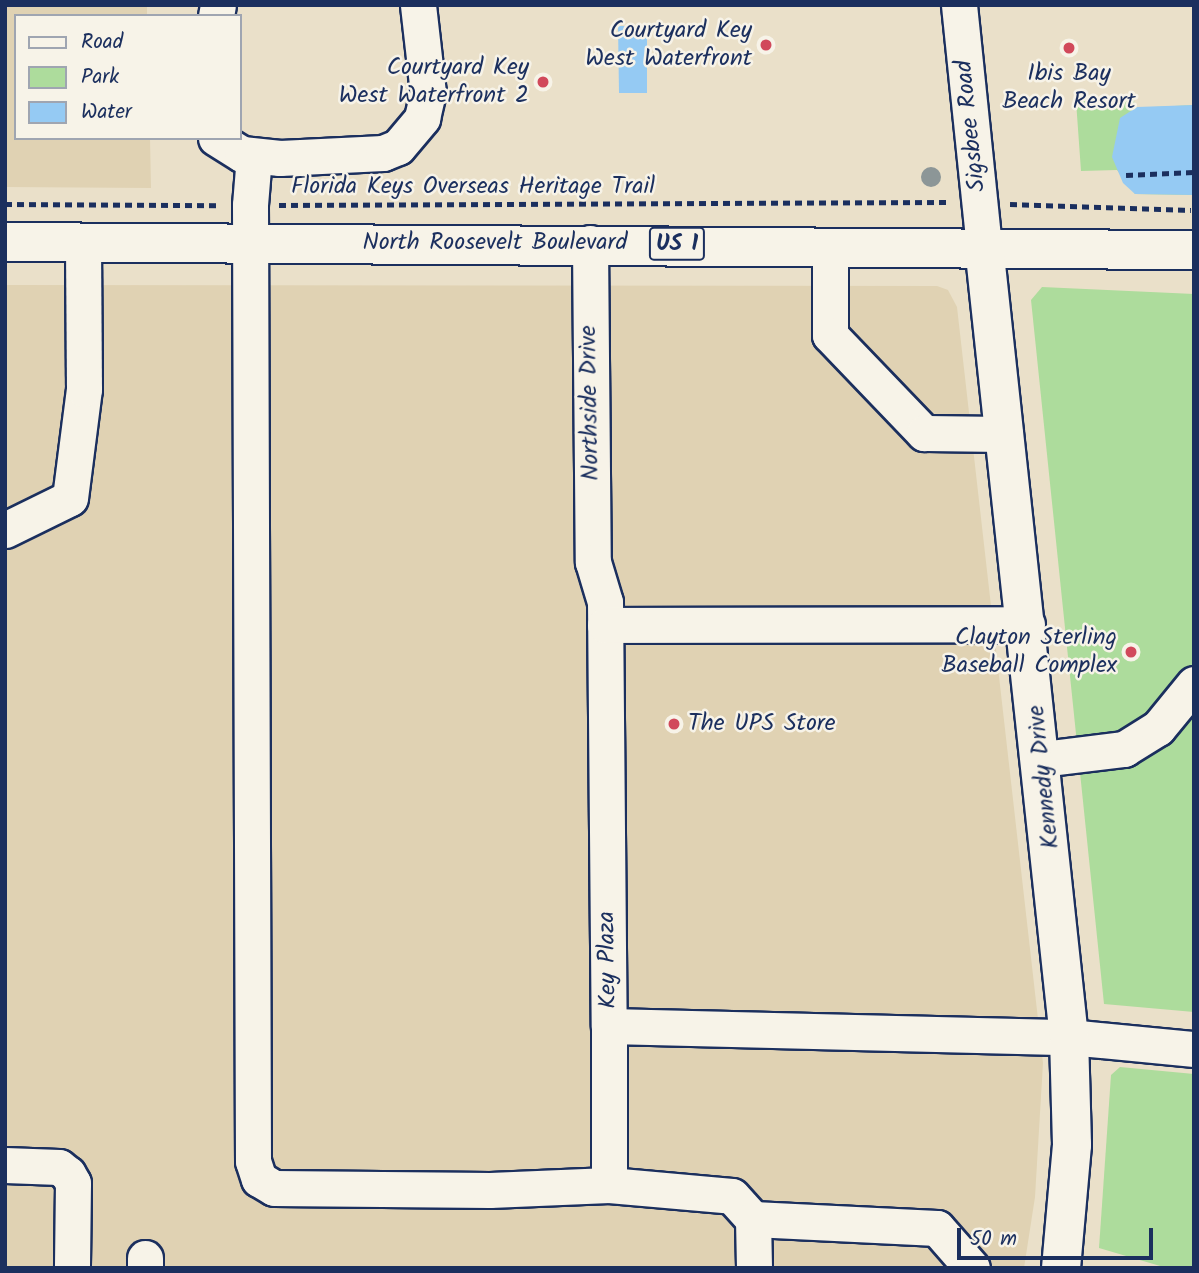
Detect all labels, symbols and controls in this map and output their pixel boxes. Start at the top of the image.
legend [14,14,242,140]
place label: Courtyard Key West Waterfront [585,17,752,73]
text: Road [81,26,123,59]
marker: Courtyard Key West Waterfront [758,37,774,53]
marker: Ibis Bay Beach Resort [1061,40,1077,56]
place label: Courtyard Key West Waterfront 2 [339,54,529,110]
street label: Sigsbee Road [950,59,992,193]
place label: Ibis Bay Beach Resort [1002,60,1136,116]
text: Park [81,61,119,94]
marker: Courtyard Key West Waterfront 2 [535,74,551,90]
text: Water [81,96,132,129]
street label: Florida Keys Overseas Heritage Trail [291,173,655,201]
road number: US 1 [647,224,707,264]
street label: North Roosevelt Boulevard [362,229,628,257]
street label: Northside Drive [574,325,606,481]
place label: Clayton Sterling Baseball Complex [941,624,1117,680]
marker: Clayton Sterling Baseball Complex [1123,644,1139,660]
street label: Kennedy Drive [1022,704,1066,850]
place label: The UPS Store [688,710,836,738]
marker: The UPS Store [666,716,682,732]
street label: Key Plaza [593,911,623,1009]
scale bar [961,1214,1157,1258]
text: 50 m [970,1223,1017,1256]

